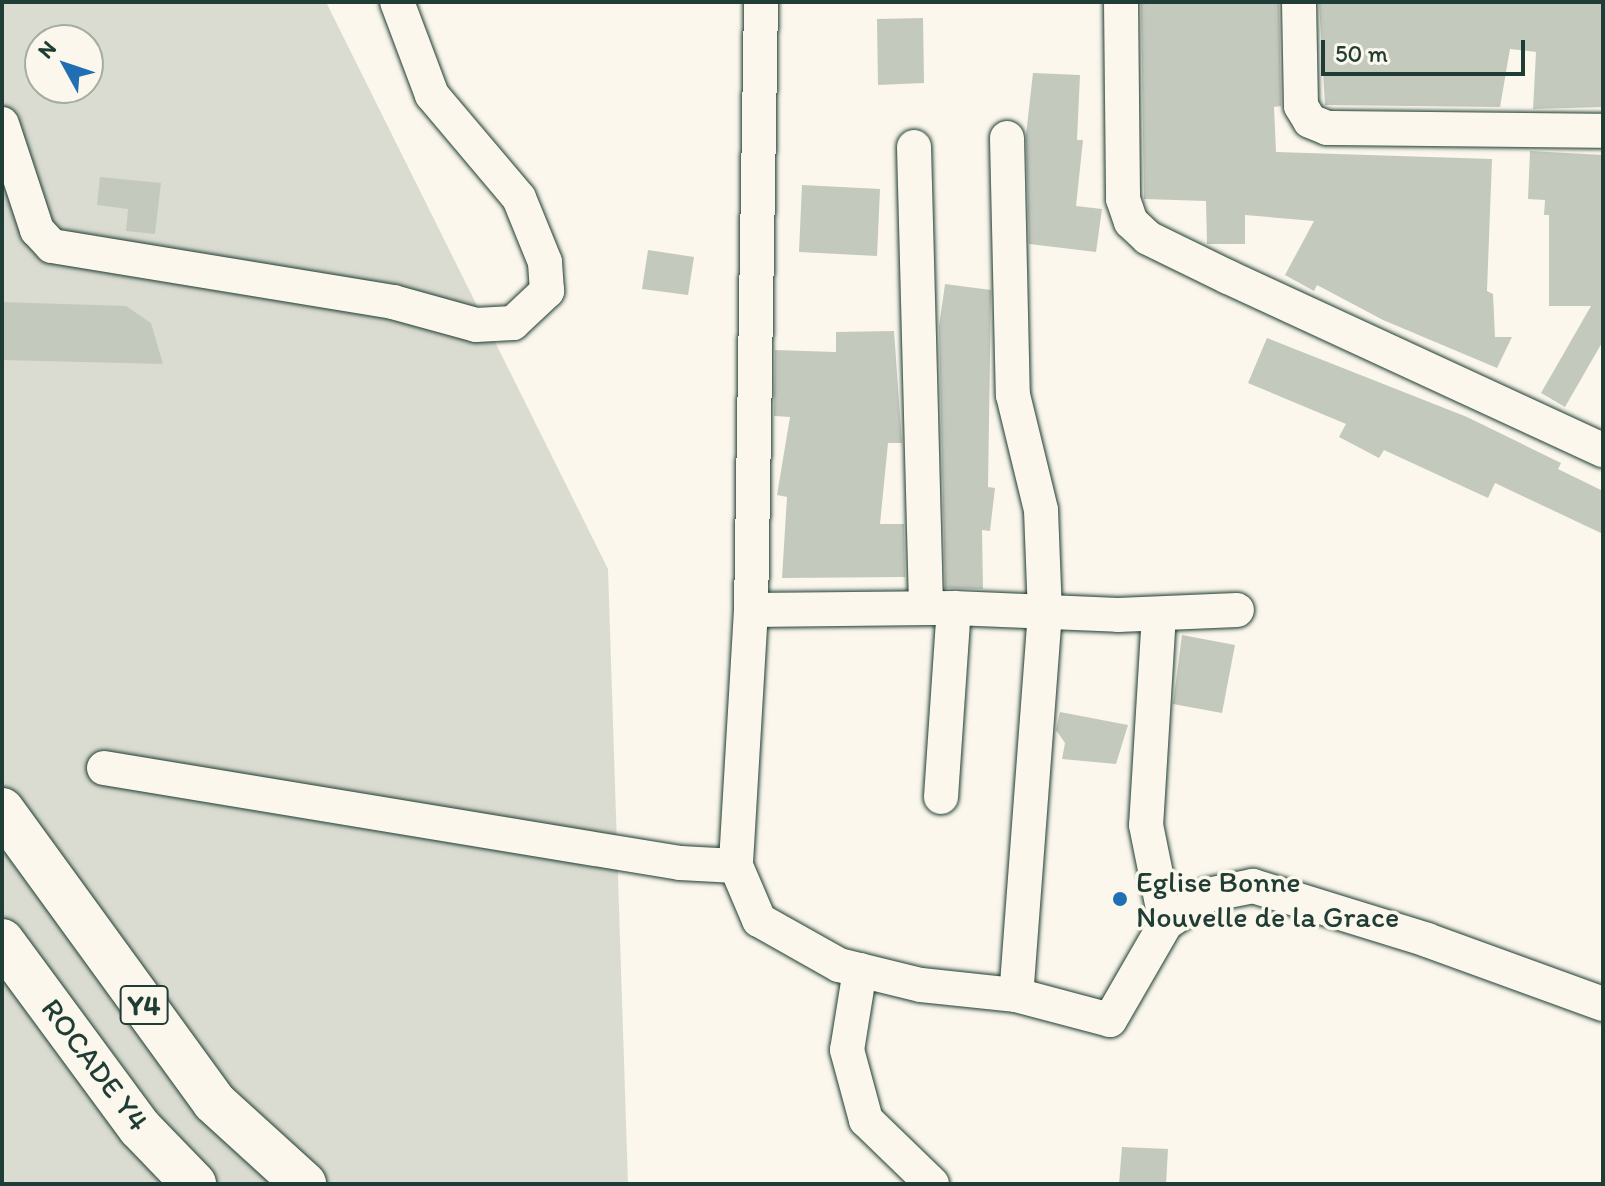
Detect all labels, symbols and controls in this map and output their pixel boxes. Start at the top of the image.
north arrow [24,24,104,104]
scale bar [1325,24,1529,74]
text: N [32,35,62,64]
text: 50 m [1335,39,1388,68]
place label: Eglise Bonne Nouvelle de la Grace [1136,864,1399,934]
marker: Eglise Bonne Nouvelle de la Grace [1111,890,1129,908]
road number: Y4 [118,981,170,1029]
street label: ROCADE Y4 [33,992,157,1138]

